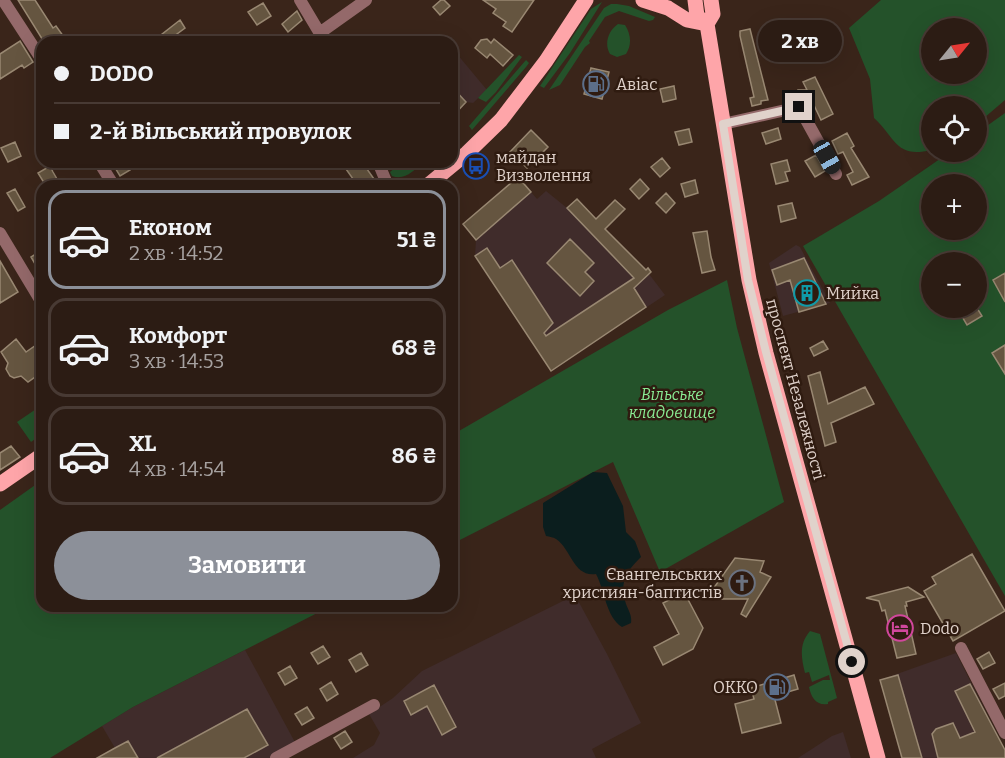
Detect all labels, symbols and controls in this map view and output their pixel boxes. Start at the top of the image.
north arrow [921,18,987,84]
map controls [921,18,987,318]
callout: 2 хв [757,20,841,62]
text: 2 хв [781,29,819,53]
text: DODO [90,60,154,87]
fuel station icon: Авіас [581,69,611,99]
place label: Авіас [616,75,657,94]
route end [785,93,812,120]
button: locate [921,96,987,162]
text: 2-й Вільський провулок [90,118,351,145]
car [810,137,844,177]
place label: майдан Визволення [496,148,591,185]
bus stop icon: майдан Визволення [461,151,491,181]
button: + [921,174,987,240]
icon: car [57,213,111,267]
text: Економ [129,214,212,241]
text: 51 ₴ [396,226,437,253]
text: 2 хв · 14:52 [129,241,223,265]
button: − [921,252,987,318]
building icon: Мийка [792,278,822,308]
place label: Мийка [826,284,879,303]
street label: проспект Незалежності [762,297,829,482]
icon: car [57,321,111,375]
text: Комфорт [129,322,227,349]
text: 68 ₴ [391,334,437,361]
text: 3 хв · 14:53 [129,349,224,373]
park label: Вільське кладовище [629,385,715,422]
icon: car [57,429,111,483]
text: XL [129,430,156,457]
text: 86 ₴ [391,442,437,469]
text: 4 хв · 14:54 [129,457,225,481]
button: Замовити [54,531,440,600]
place label: Євангельських християн-баптистів [563,565,722,602]
church icon: Євангельських християн-баптистів [727,568,757,598]
hotel icon: Dodo [885,613,915,643]
place label: Dodo [920,619,959,638]
route start [838,648,865,675]
fuel station icon: ОККО [762,672,792,702]
place label: ОККО [713,678,758,697]

